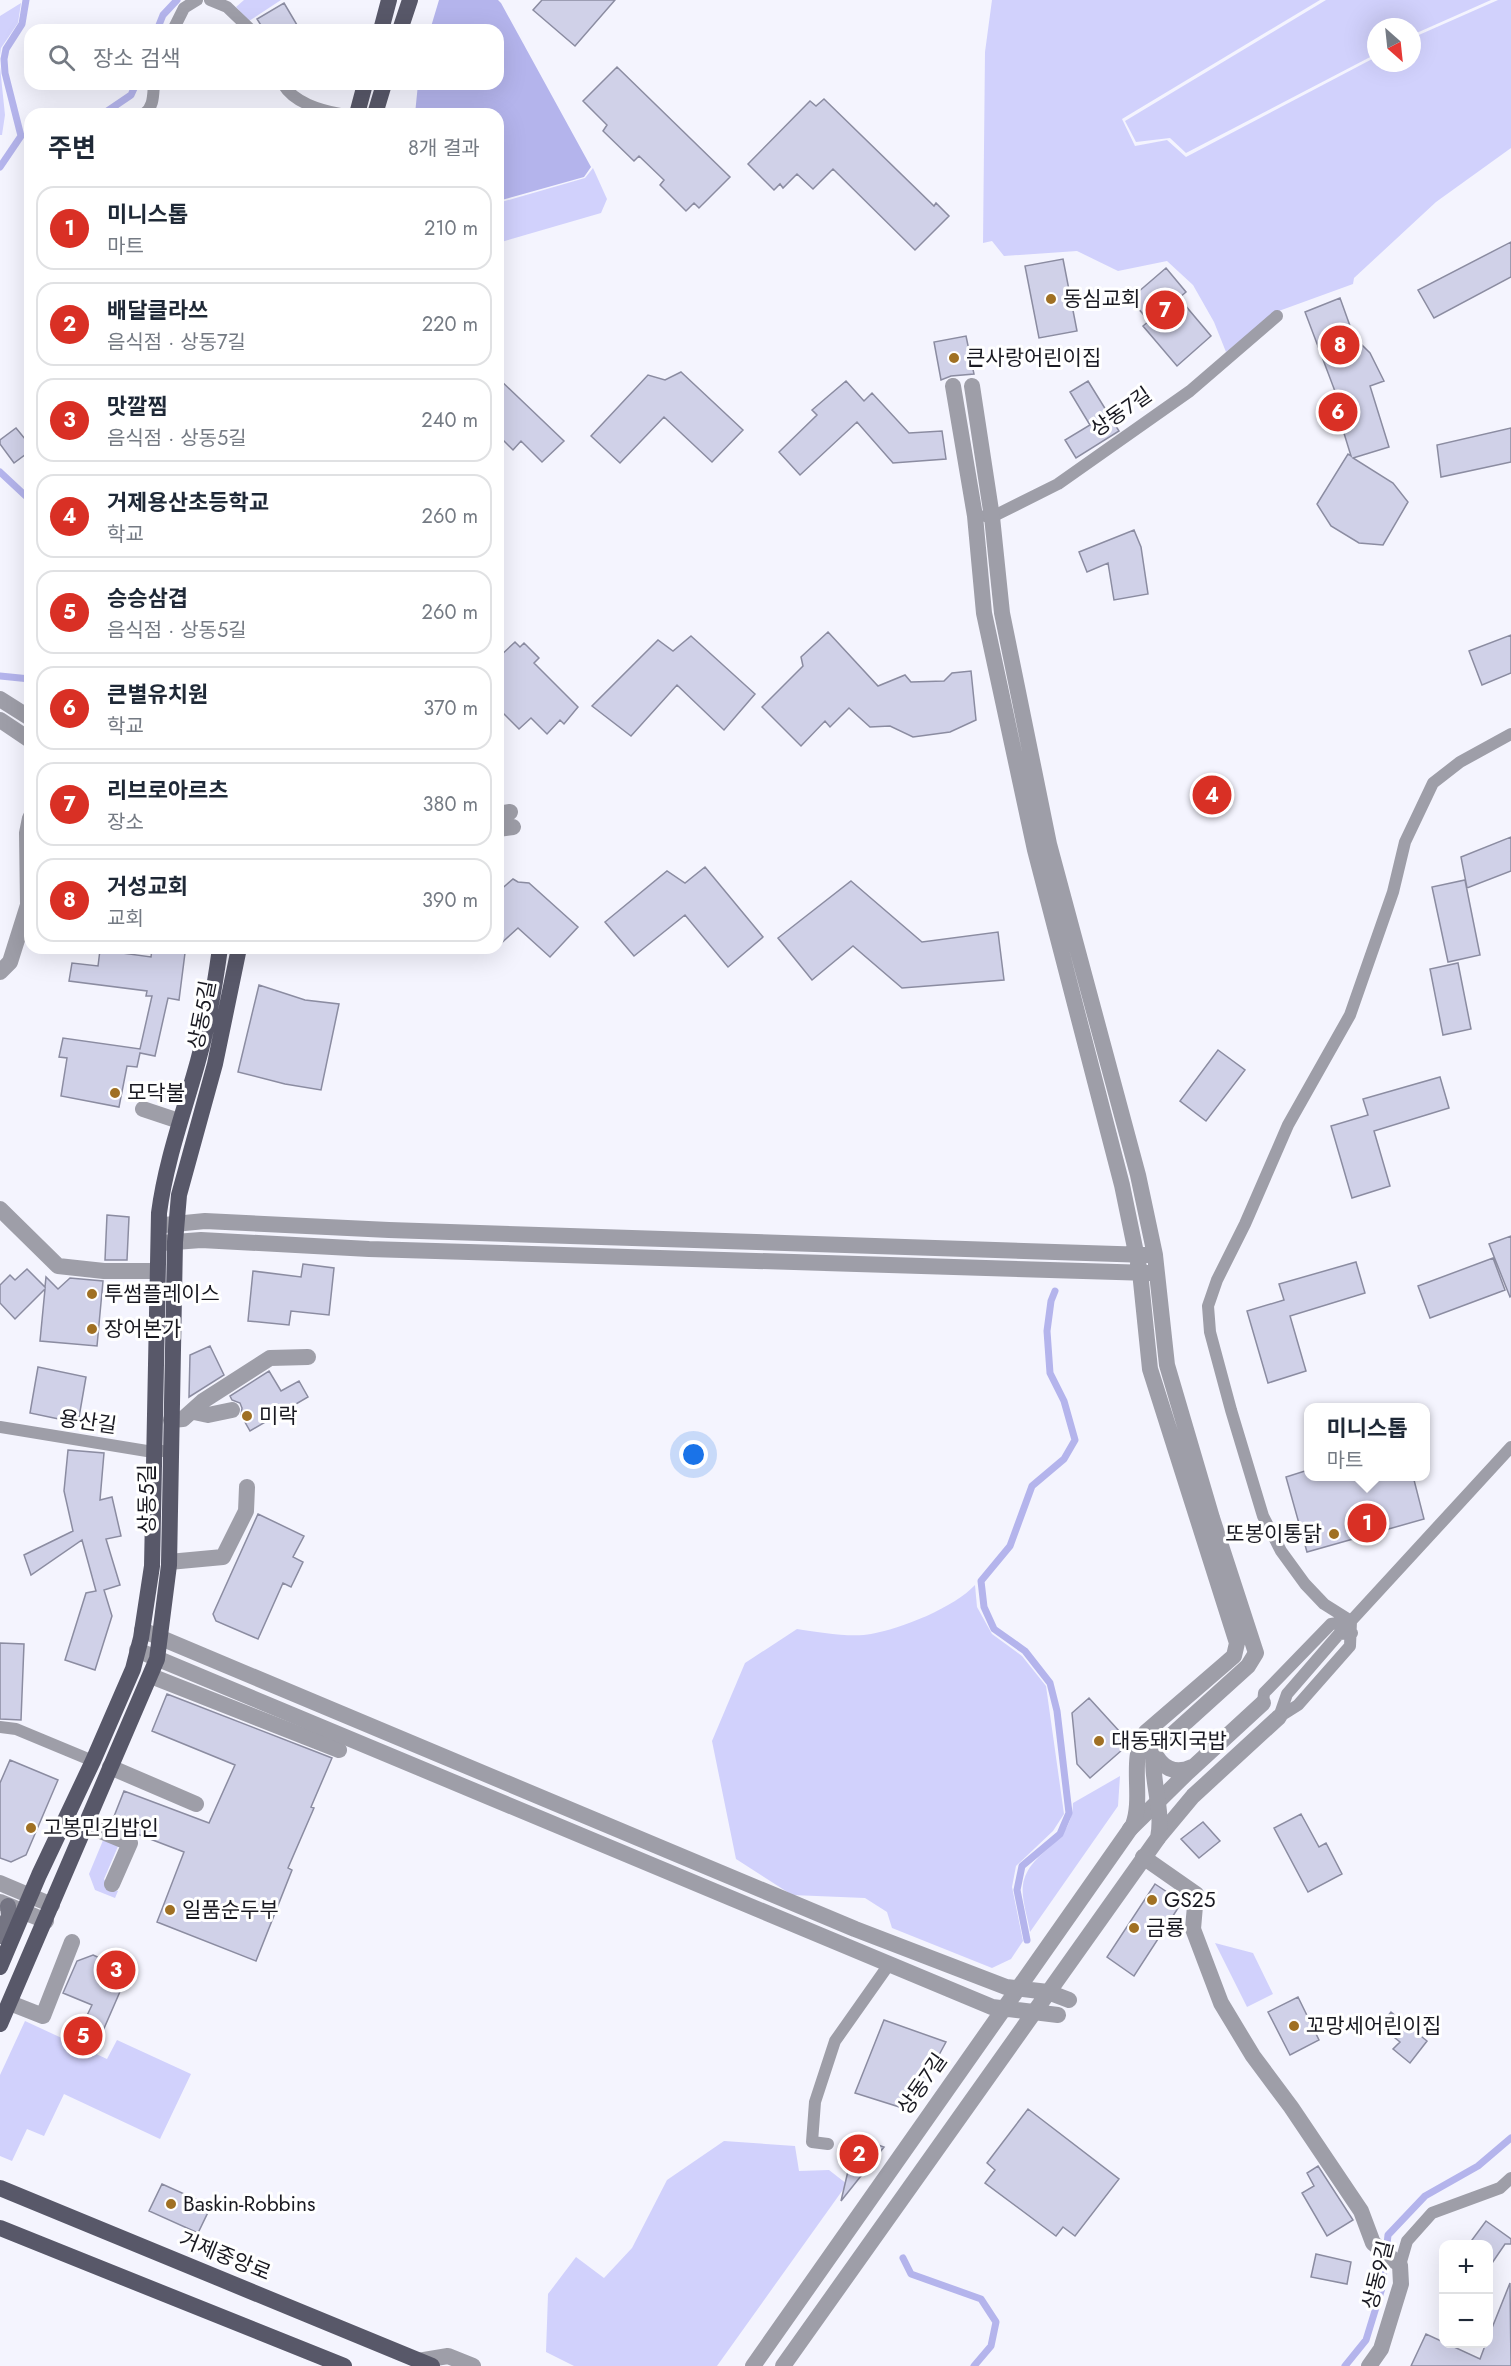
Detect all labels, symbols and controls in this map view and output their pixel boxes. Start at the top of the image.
north arrow [1367,18,1421,72]
search box [24,24,504,90]
icon: search [45,41,78,74]
text: 장소 검색 [93,42,181,74]
text: 주변 [48,129,96,167]
text: 8개 결과 [408,134,480,163]
text: 미니스톱 [107,198,188,230]
text: 1 [64,214,75,243]
text: 210 m [424,214,478,243]
text: 마트 [107,232,144,261]
place label: 동심교회 [1063,284,1140,314]
pin: 7 [1146,288,1184,332]
marker: 동심교회 [1044,292,1058,306]
text: 배달클라쓰 [107,294,208,326]
text: 2 [63,310,76,339]
text: 220 m [422,310,478,339]
pin: 8 [1320,322,1360,368]
text: 음식점 · 상동7길 [107,328,246,357]
place label: 큰사랑어린이집 [966,343,1101,373]
marker: 큰사랑어린이집 [947,351,961,365]
street label: 상동7길 [1084,380,1158,444]
text: 맛깔찜 [107,390,168,422]
pin: 6 [1318,390,1358,434]
text: 3 [63,406,76,435]
text: 240 m [421,406,478,435]
text: 음식점 · 상동5길 [107,424,247,453]
text: 거제용산초등학교 [107,486,269,518]
text: 4 [63,502,76,531]
text: 260 m [422,502,478,531]
text: 학교 [107,520,144,549]
text: 승승삼겹 [107,582,188,614]
text: 5 [63,598,76,627]
text: 260 m [422,598,478,627]
text: 음식점 · 상동5길 [107,616,247,645]
text: 큰별유치원 [107,678,208,710]
text: 6 [63,694,76,723]
text: 370 m [423,694,478,723]
text: 학교 [107,712,144,741]
pin: 4 [1192,772,1232,818]
text: 리브로아르츠 [107,774,228,806]
text: 7 [63,790,76,819]
text: 380 m [423,790,478,819]
text: 장소 [107,808,144,837]
text: 거성교회 [107,870,188,902]
text: 8 [63,886,76,915]
text: 390 m [422,886,478,915]
text: 교회 [107,904,144,933]
street label: 상동5길 [181,978,223,1052]
place label: 모닥불 [127,1078,185,1108]
marker: 모닥불 [108,1086,122,1100]
place label: 투썸플레이스 [104,1279,220,1309]
marker: 투썸플레이스 [85,1287,99,1301]
place label: 장어본가 [104,1314,181,1344]
marker: 장어본가 [85,1322,99,1336]
place label: 미락 [259,1401,298,1431]
street label: 용산길 [57,1403,119,1441]
popup [1304,1403,1430,1481]
marker: 미락 [240,1409,254,1423]
text: 미니스톱 [1327,1412,1407,1444]
your location [679,1440,708,1469]
text: 마트 [1327,1446,1363,1475]
street label: 상동5길 [132,1464,162,1534]
pin: 1 [1348,1500,1386,1546]
place label: 또봉이통닭 [1225,1519,1322,1549]
marker: 또봉이통닭 [1327,1527,1341,1541]
place label: 대동돼지국밥 [1111,1726,1227,1756]
marker: 대동돼지국밥 [1092,1734,1106,1748]
place label: 고봉민김밥인 [43,1813,159,1843]
marker: 고봉민김밥인 [24,1821,38,1835]
place label: GS25 [1164,1885,1216,1915]
marker: GS25 [1145,1893,1159,1907]
place label: 일품순두부 [182,1895,279,1925]
marker: 일품순두부 [163,1903,177,1917]
place label: 금룡 [1146,1913,1185,1943]
marker: 금룡 [1127,1921,1141,1935]
pin: 3 [96,1948,136,1992]
place label: 꼬망세어린이집 [1306,2011,1441,2041]
pin: 5 [64,2014,103,2058]
marker: 꼬망세어린이집 [1287,2019,1301,2033]
street label: 상동7길 [890,2047,954,2121]
pin: 2 [840,2132,878,2176]
place label: Baskin-Robbins [183,2189,316,2219]
marker: Baskin-Robbins [164,2197,178,2211]
street label: 거제중앙로 [175,2224,275,2288]
street label: 상동9길 [1355,2237,1401,2313]
map controls [1439,2240,1493,2348]
button: + [1439,2240,1493,2294]
button: − [1439,2294,1493,2348]

